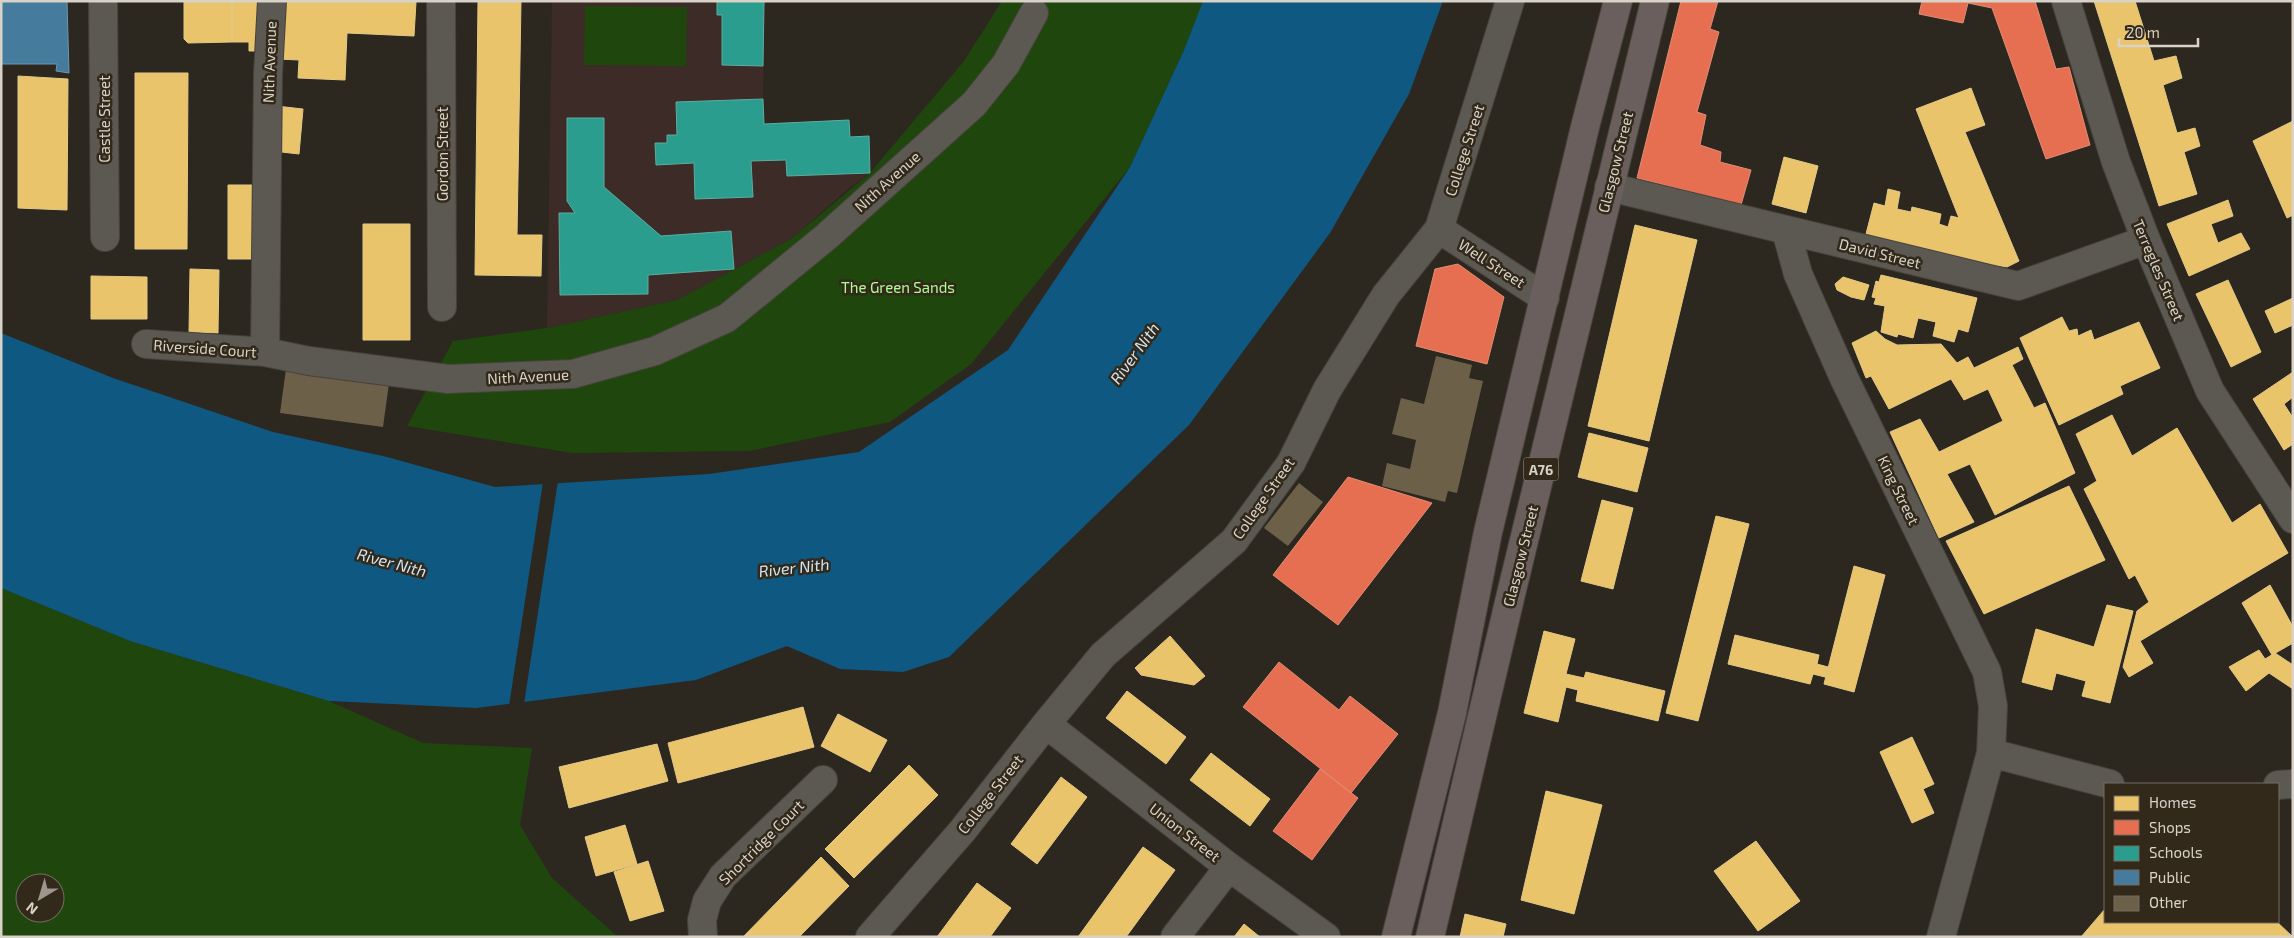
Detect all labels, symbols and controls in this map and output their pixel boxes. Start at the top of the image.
scale bar [2119,15,2198,47]
street label: Nith Avenue [259,21,279,103]
text: 20 m [2126,23,2160,41]
street label: Castle Street [95,75,113,163]
street label: College Street [1441,102,1487,198]
street label: Gordon Street [433,106,451,201]
street label: Glasgow Street [1594,109,1636,214]
street label: Nith Avenue [851,147,923,215]
street label: Terregles Street [2130,217,2189,324]
street label: David Street [1837,234,1923,272]
street label: Well Street [1455,235,1529,291]
park label: The Green Sands [841,278,955,296]
water label: River Nith [1105,319,1163,387]
street label: Riverside Court [153,335,258,361]
street label: Nith Avenue [487,365,569,387]
street label: King Street [1875,452,1924,528]
street label: College Street [1228,454,1298,542]
road number: A76 [1524,458,1558,480]
street label: Glasgow Street [1499,503,1541,608]
water label: River Nith [355,544,429,580]
water label: River Nith [758,554,830,580]
street label: College Street [954,751,1027,837]
legend [2104,783,2279,923]
text: Homes [2149,793,2196,811]
street label: Shortridge Court [715,796,807,888]
street label: Union Street [1146,799,1224,865]
text: Shops [2149,818,2191,836]
text: Schools [2149,843,2203,861]
text: Public [2149,868,2190,886]
north arrow [15,873,65,923]
text: Other [2149,893,2188,911]
text: N [22,899,41,918]

